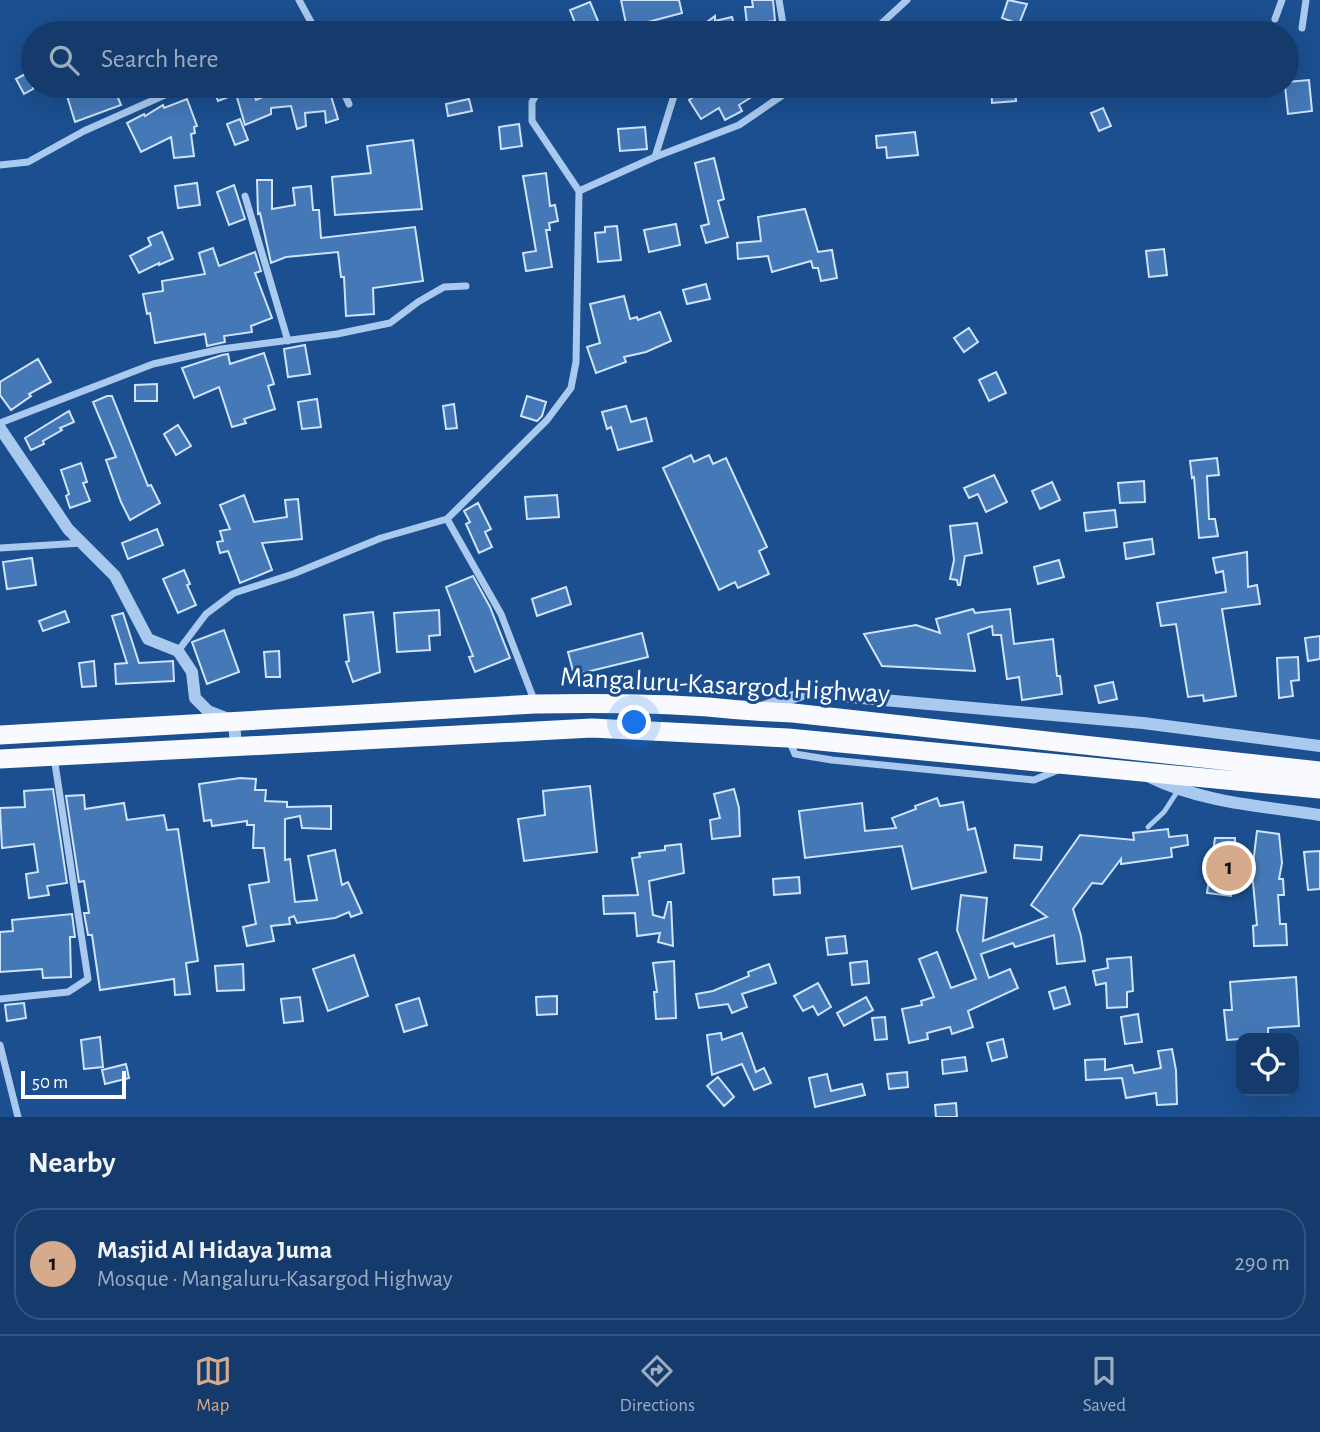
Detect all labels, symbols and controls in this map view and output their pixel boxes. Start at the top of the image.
search box [21,21,1299,98]
icon: search [45,41,83,79]
text: Search here [101,46,219,72]
street label: Mangaluru-Kasargod Highway [559,663,891,709]
your location [617,705,651,739]
pin: 1 [1206,842,1252,894]
map controls [1236,1033,1299,1096]
button: locate [1236,1033,1299,1096]
scale bar [21,1068,126,1100]
text: 50 m [32,1073,68,1092]
text: Nearby [28,1148,116,1178]
text: Masjid Al Hidaya Juma [97,1237,332,1263]
text: 1 [49,1252,57,1275]
text: 290 m [1234,1252,1290,1275]
text: Mosque · Mangaluru-Kasargod Highway [97,1268,453,1291]
tab: Map [194,1352,232,1417]
tab: Directions [619,1352,695,1417]
tab: Saved [1083,1352,1126,1417]

